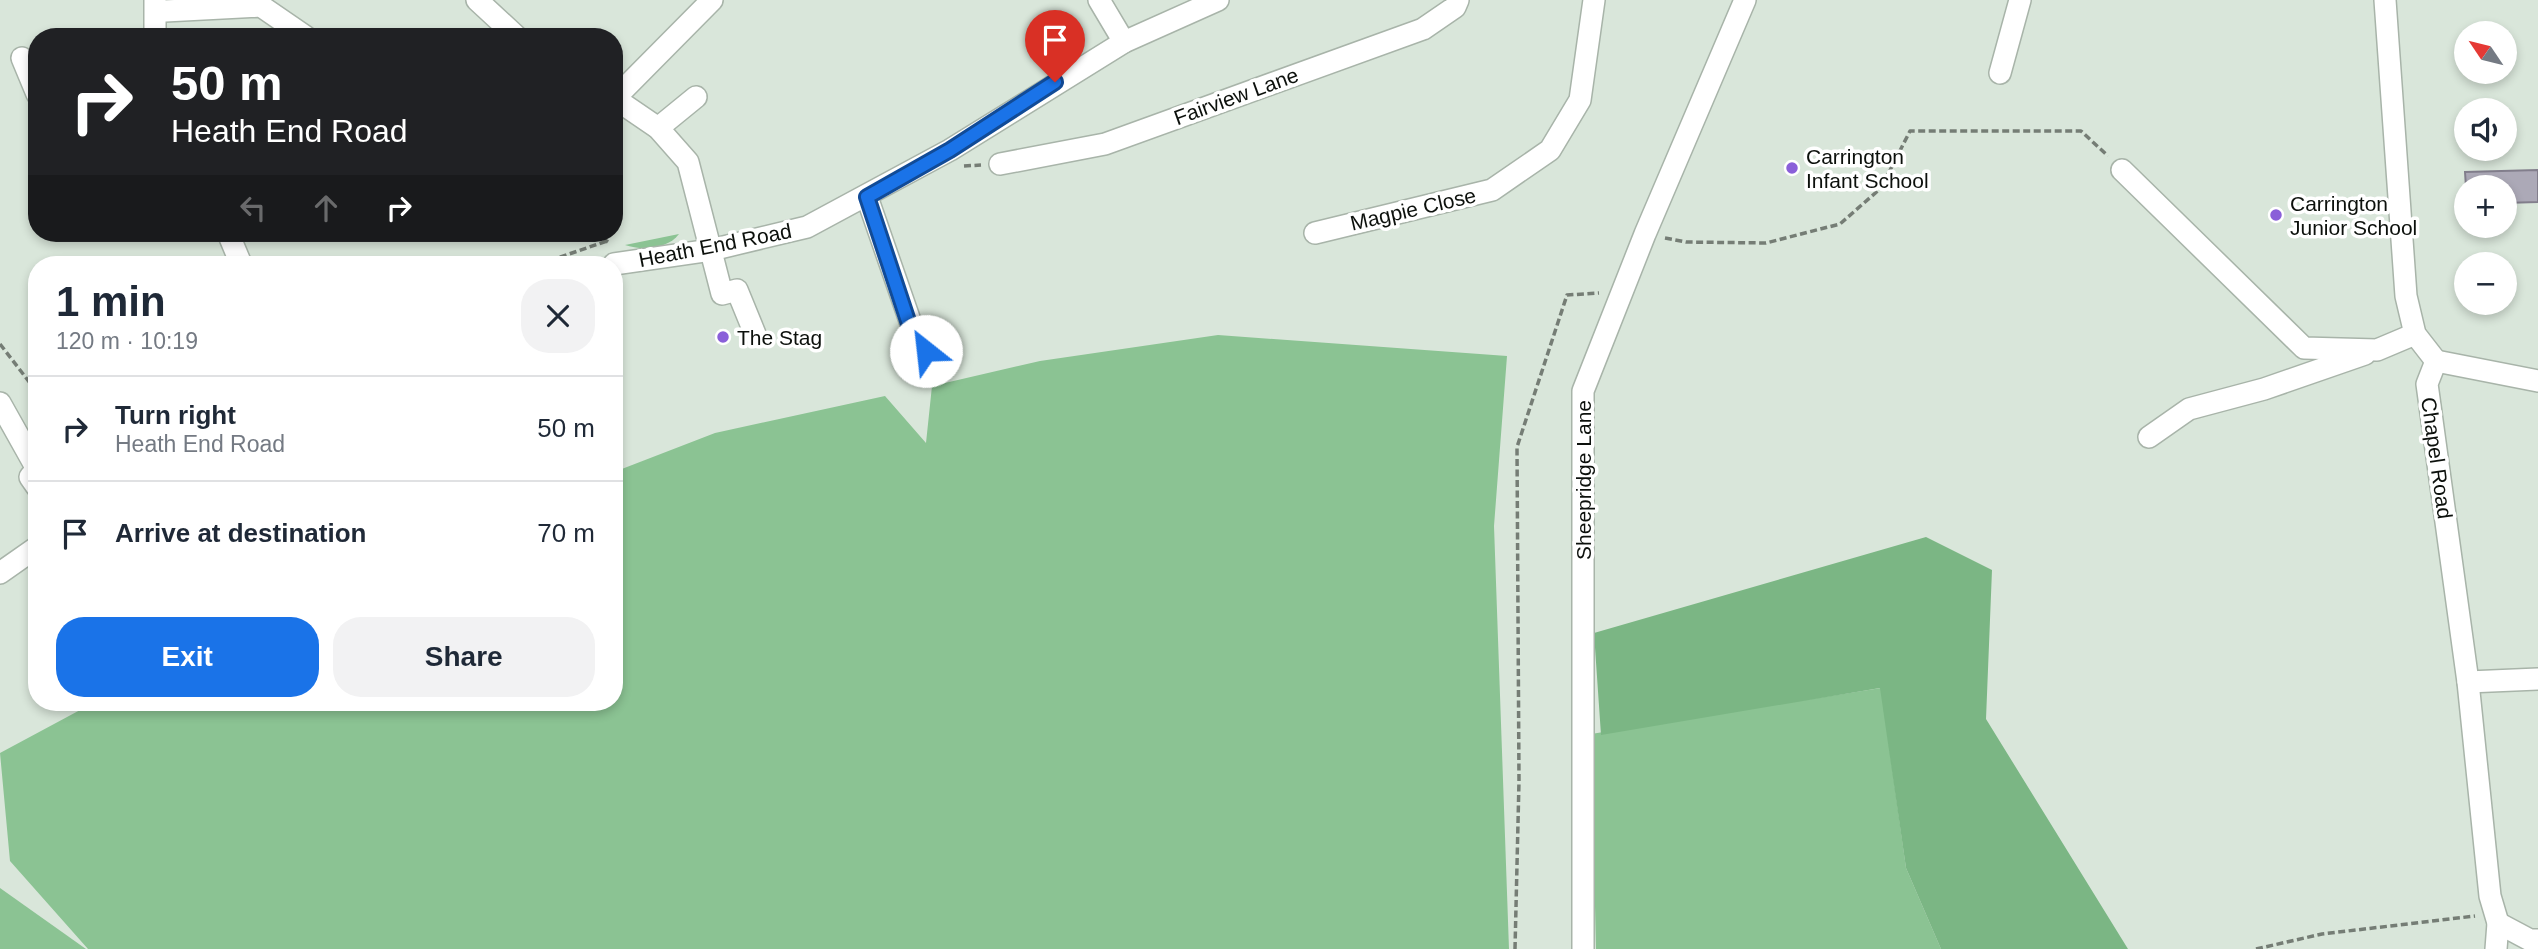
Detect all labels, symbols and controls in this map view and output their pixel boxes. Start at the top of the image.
pin [1025,10,1085,82]
icon: arrive [1036,21,1074,59]
north arrow [2454,21,2516,84]
map controls [2454,21,2517,315]
icon: right [56,56,147,147]
text: 50 m [171,56,283,110]
street label: Fairview Lane [1171,63,1301,129]
button: sound [2454,98,2517,161]
text: Heath End Road [171,113,408,149]
place label: Carrington Infant School [1806,145,1929,192]
marker: Carrington Infant School [1784,160,1800,176]
button: + [2454,175,2517,238]
street label: Magpie Close [1348,183,1478,235]
icon: left [234,189,272,227]
icon: ahead [307,189,345,227]
icon: right [380,189,418,227]
place label: Carrington Junior School [2290,192,2417,239]
marker: Carrington Junior School [2268,207,2284,223]
street label: Heath End Road [637,219,793,271]
button: − [2454,252,2517,315]
text: 1 min [56,278,166,325]
button: close [521,279,595,353]
position arrow [889,314,963,388]
place label: The Stag [737,326,822,349]
text: 120 m · 10:19 [56,328,198,354]
marker: The Stag [715,329,731,345]
street label: Chapel Road [2417,396,2457,520]
text: Turn right [115,400,236,430]
street label: Sheepridge Lane [1572,400,1595,560]
icon: right [56,410,94,448]
text: 50 m [537,413,595,443]
text: Heath End Road [115,431,285,457]
icon: arrive [56,515,94,553]
text: Arrive at destination [115,518,366,548]
text: 70 m [537,518,595,548]
button: Exit [56,617,319,697]
button: Share [333,617,595,697]

